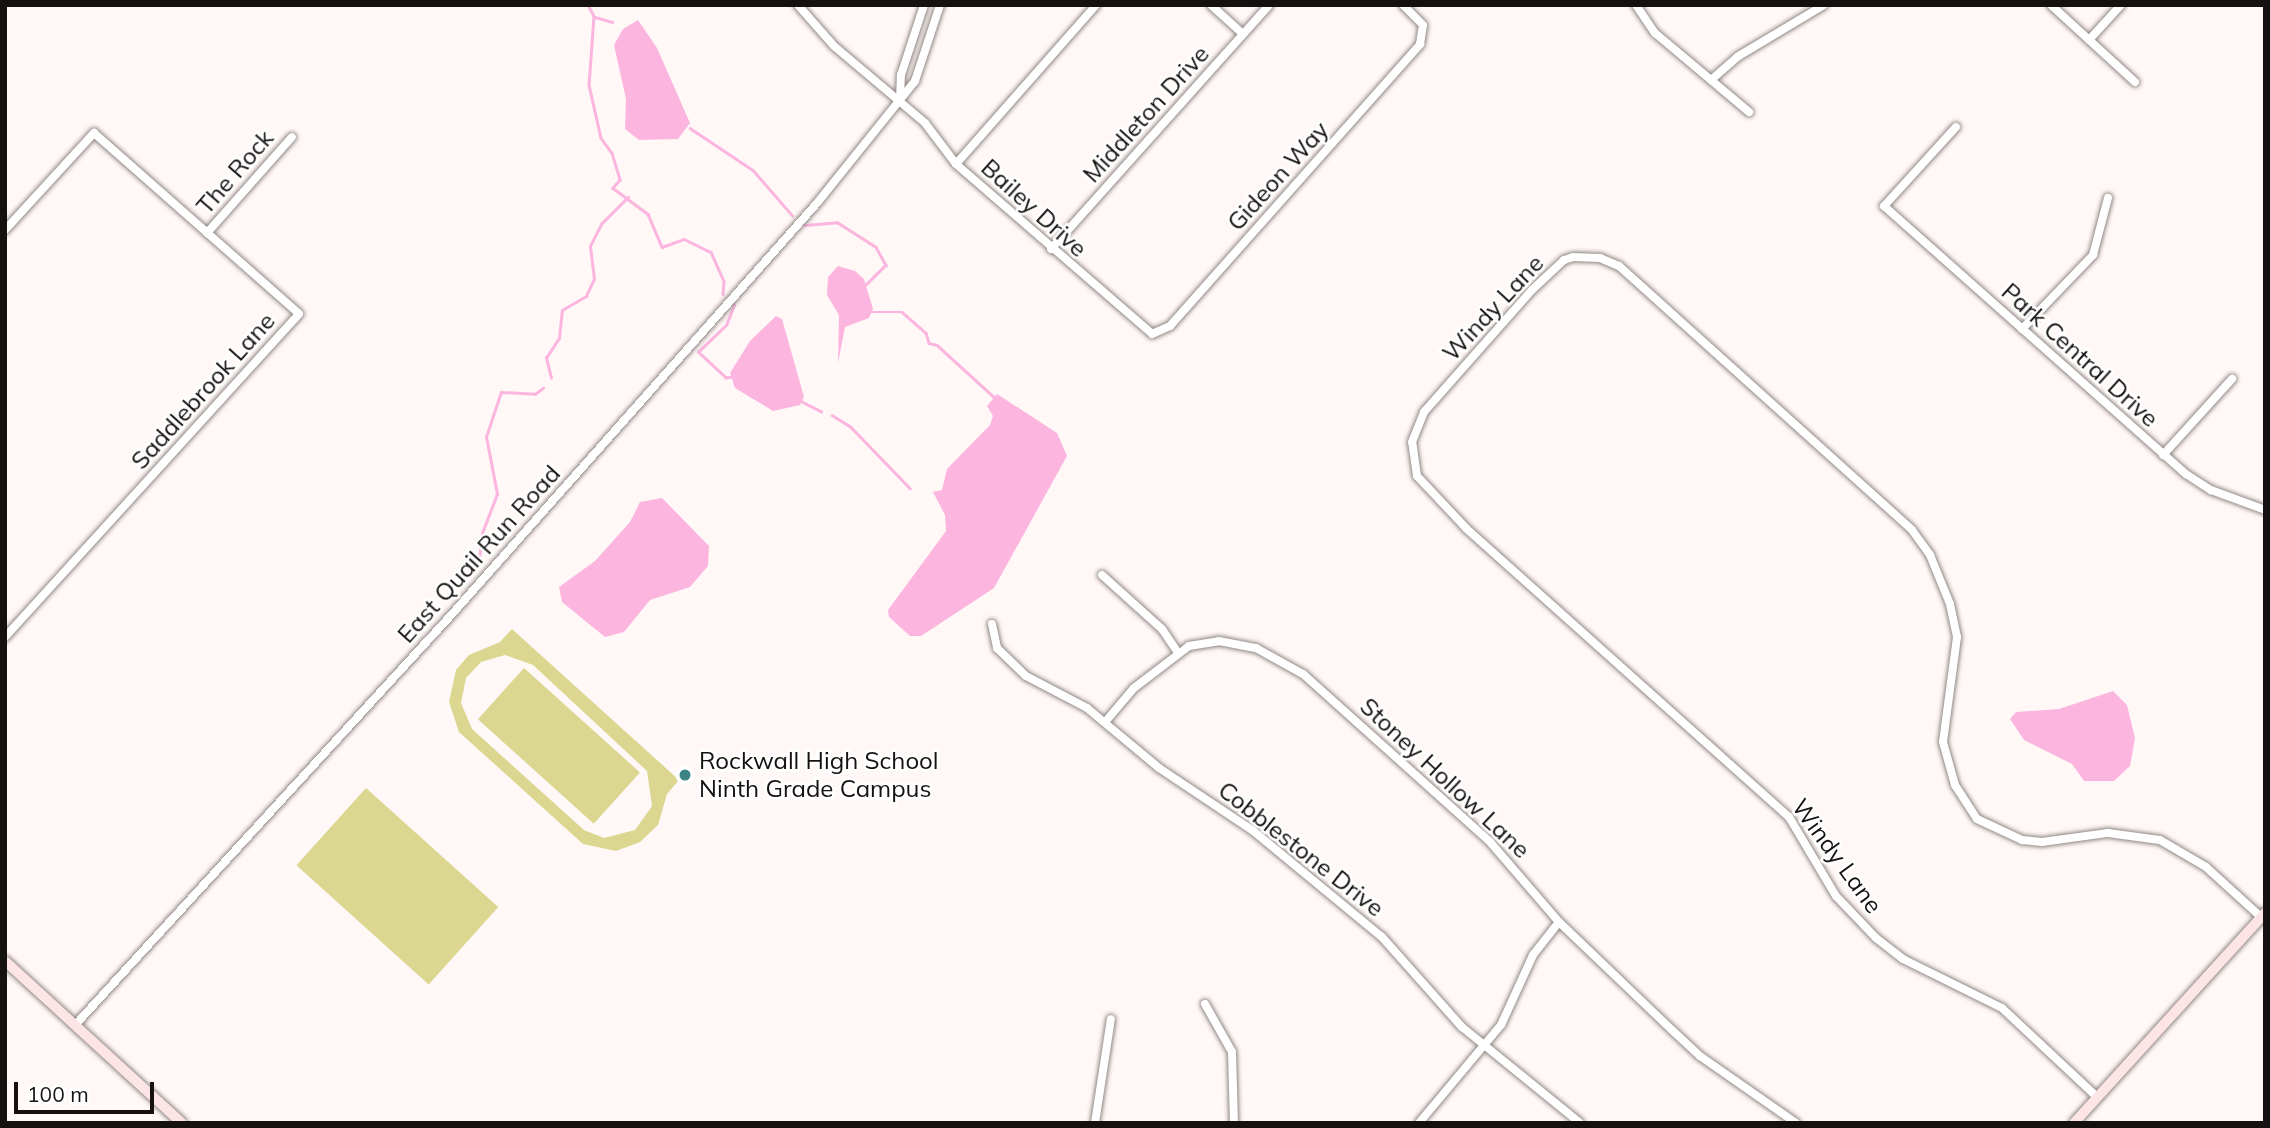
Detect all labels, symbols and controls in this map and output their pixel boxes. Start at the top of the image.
street label: Middleton Drive [1077,40,1215,188]
street label: Gideon Way [1221,115,1335,237]
street label: The Rock [191,124,279,220]
street label: Bailey Drive [975,153,1093,263]
street label: Windy Lane [1437,249,1549,367]
street label: Park Central Drive [1996,277,2164,433]
street label: Saddlebrook Lane [125,307,281,475]
street label: East Quail Run Road [392,459,566,649]
street label: Stoney Hollow Lane [1354,692,1536,864]
place label: Rockwall High School Ninth Grade Campus [699,747,939,803]
marker: Rockwall High School Ninth Grade Campus [677,767,693,783]
street label: Cobblestone Drive [1213,775,1389,923]
street label: Windy Lane [1786,793,1888,919]
scale bar [18,1068,158,1112]
text: 100 m [27,1081,89,1107]

